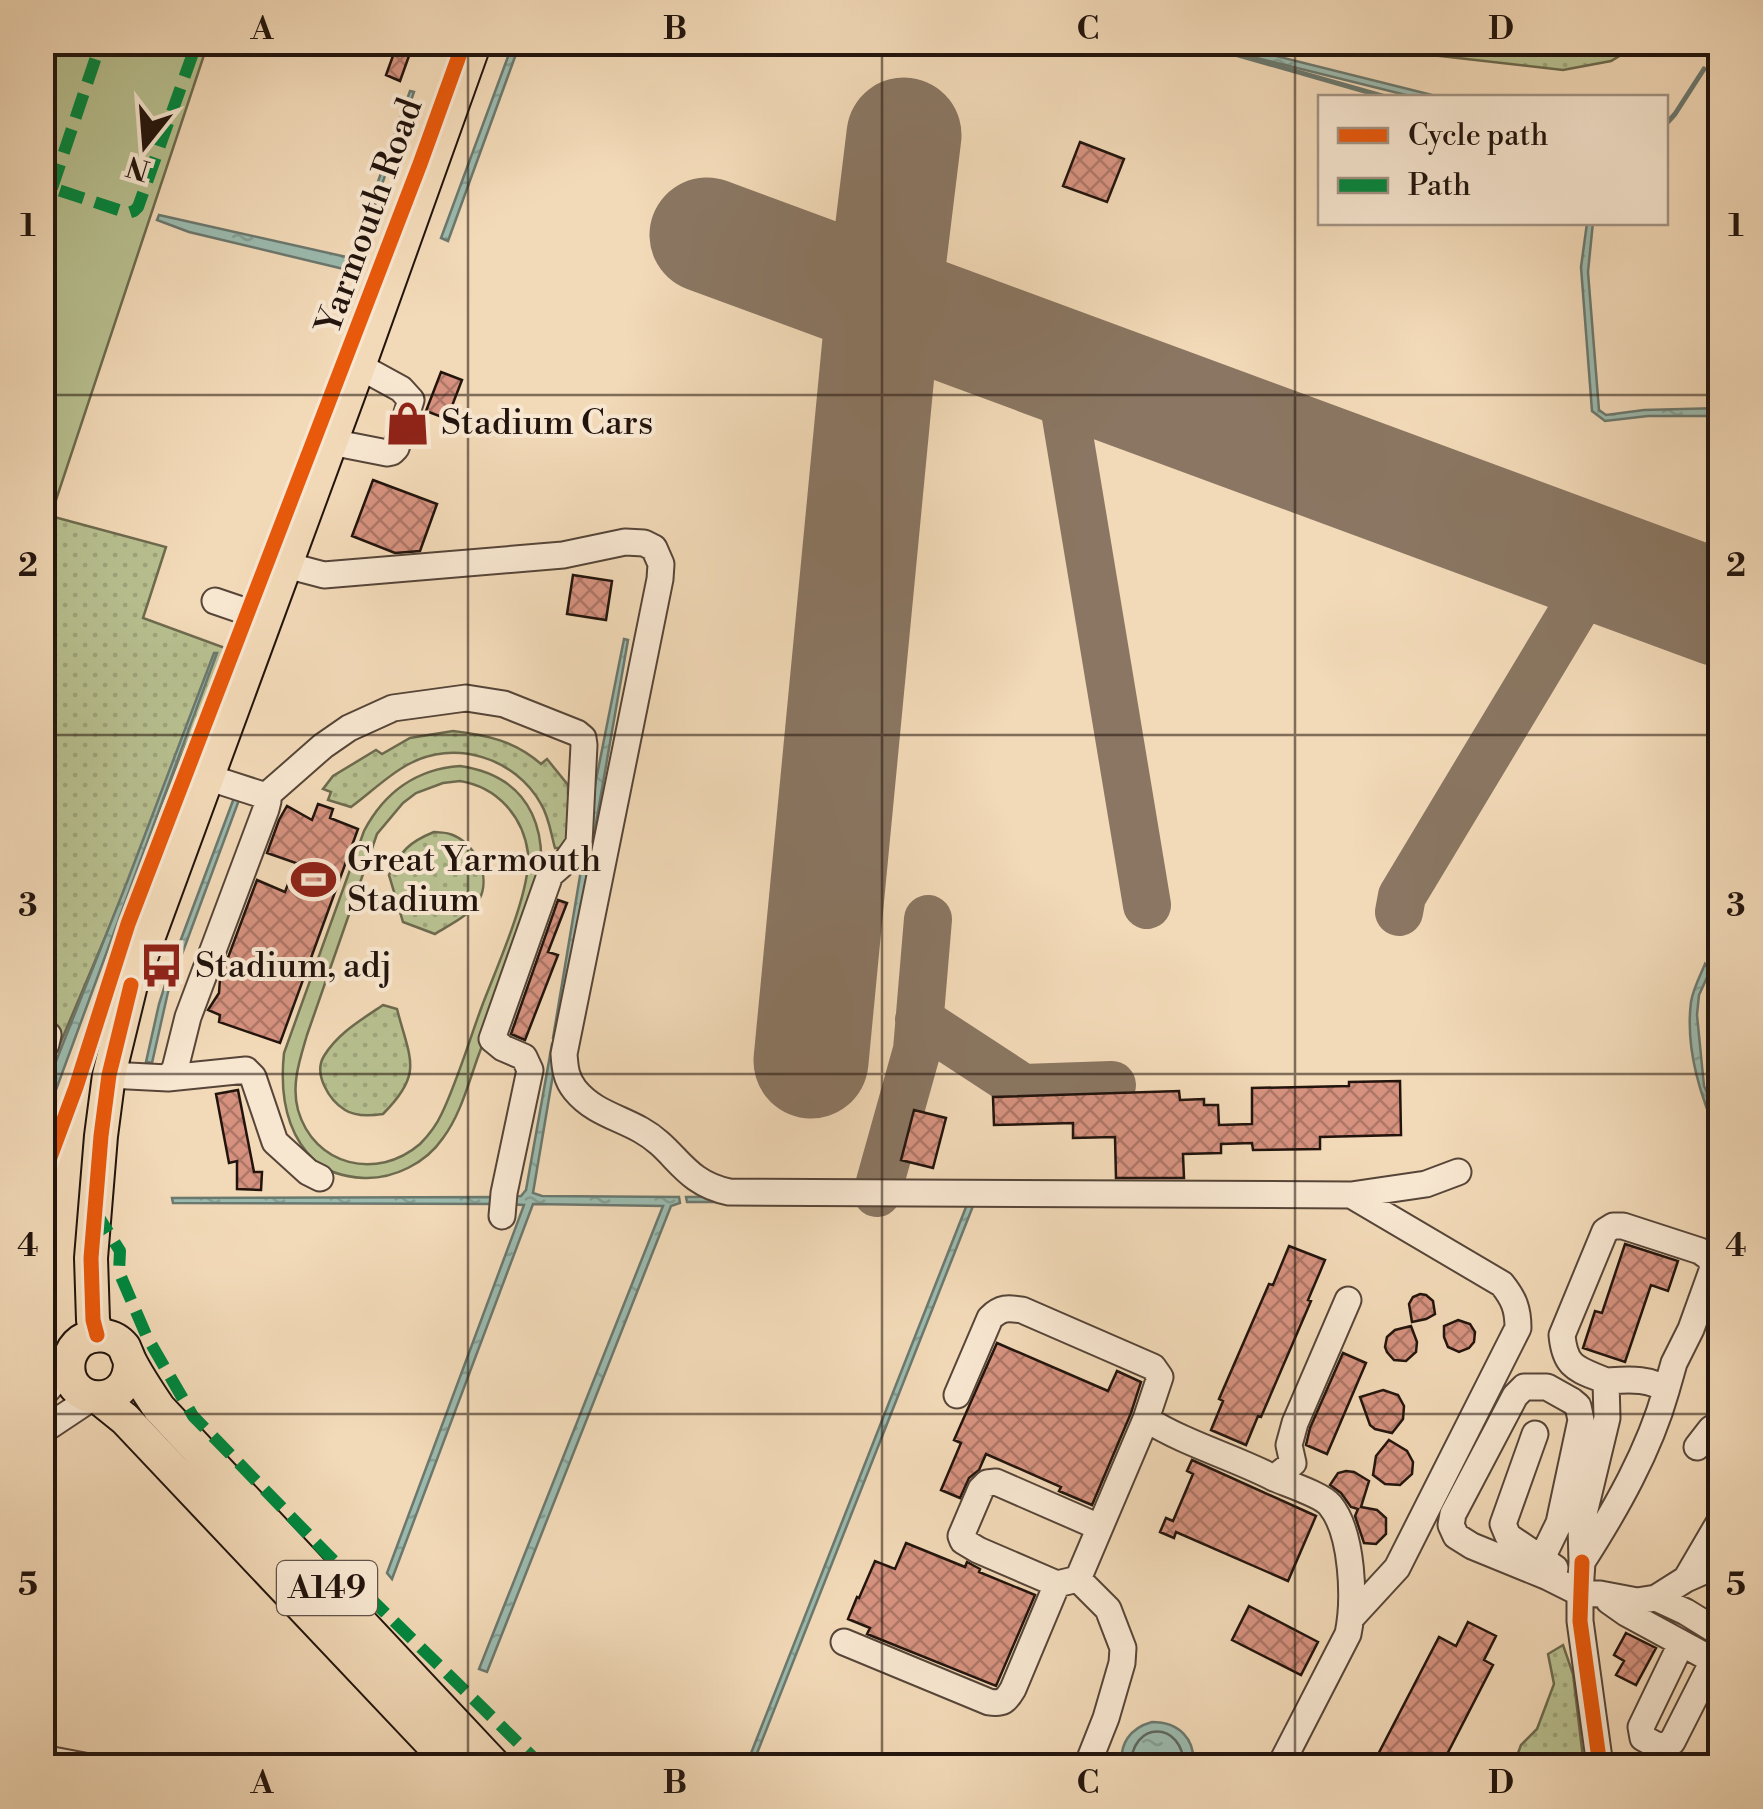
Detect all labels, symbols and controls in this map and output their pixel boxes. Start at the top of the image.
text: A [250,9,275,49]
text: B [663,9,687,49]
text: C [1077,9,1099,49]
text: D [1488,9,1514,49]
street label: Yarmouth Road [307,92,432,341]
north arrow [95,95,195,195]
legend [1318,95,1668,225]
text: Cycle path [1408,117,1548,155]
text: N [122,147,154,187]
text: Path [1408,167,1471,205]
text: 1 [20,206,36,246]
text: 1 [1728,206,1744,246]
shop icon: Stadium Cars [384,399,432,447]
place label: Stadium Cars [441,402,653,445]
text: 2 [18,546,38,586]
text: 2 [1726,546,1746,586]
place label: Great Yarmouth Stadium [347,839,601,922]
sports icon: Great Yarmouth Stadium [290,856,338,904]
text: 3 [18,886,38,926]
text: 3 [1726,886,1746,926]
bus stop icon: Stadium, adj [138,942,186,990]
place label: Stadium, adj [195,945,392,988]
text: 4 [17,1226,39,1266]
text: 4 [1725,1226,1747,1266]
road number: A149 [277,1561,377,1615]
text: 5 [18,1565,38,1605]
text: 5 [1726,1565,1746,1605]
text: A [250,1763,275,1803]
text: B [663,1763,687,1803]
text: C [1077,1763,1099,1803]
text: D [1488,1763,1514,1803]

